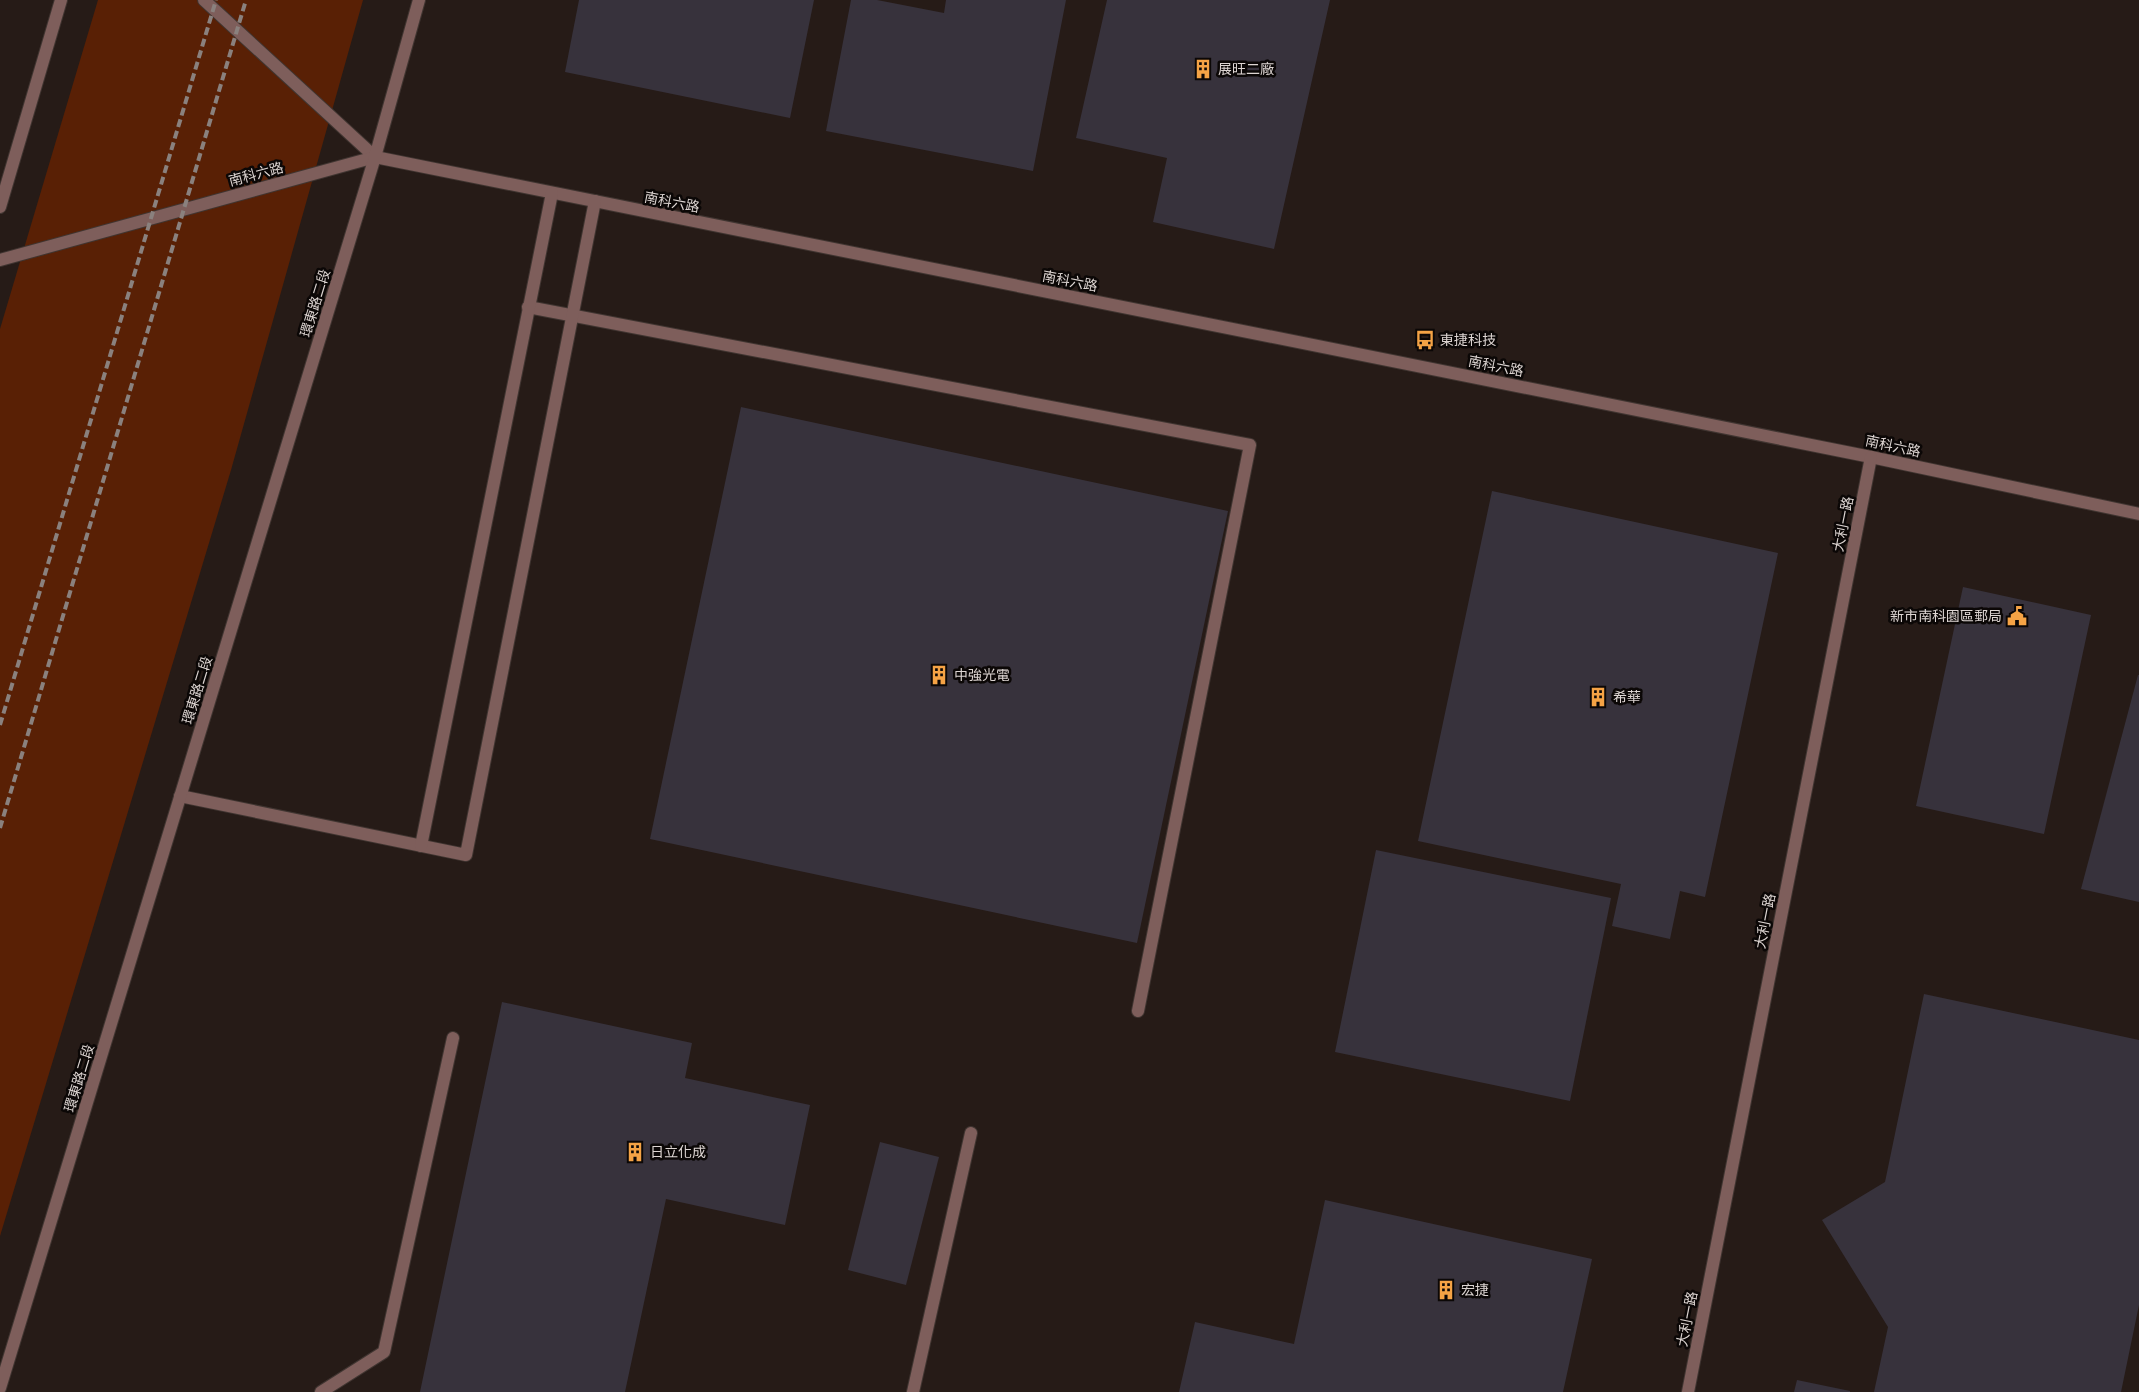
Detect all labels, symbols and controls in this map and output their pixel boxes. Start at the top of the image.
building icon: 展旺二廠 [1192,58,1214,80]
place label: 展旺二廠 [1218,61,1274,77]
street label: 南科六路 [227,159,285,189]
street label: 南科六路 [643,189,701,215]
street label: 環東路二段 [297,267,333,339]
street label: 南科六路 [1041,268,1099,294]
bus stop icon: 東捷科技 [1414,329,1436,351]
place label: 東捷科技 [1440,332,1496,348]
street label: 南科六路 [1467,353,1525,379]
street label: 南科六路 [1864,432,1922,460]
street label: 大利一路 [1830,495,1856,553]
public building icon: 新市南科園區郵局 [2006,605,2028,627]
place label: 新市南科園區郵局 [1890,608,2002,624]
street label: 環東路二段 [179,654,215,726]
building icon: 中強光電 [928,664,950,686]
place label: 中強光電 [954,667,1010,683]
building icon: 希華 [1587,686,1609,708]
place label: 希華 [1613,689,1641,705]
street label: 大利一路 [1752,892,1778,950]
street label: 環東路二段 [61,1042,97,1114]
building icon: 日立化成 [624,1141,646,1163]
place label: 日立化成 [650,1144,706,1160]
building icon: 宏捷 [1435,1279,1457,1301]
place label: 宏捷 [1461,1282,1489,1298]
street label: 大利一路 [1674,1290,1700,1348]

